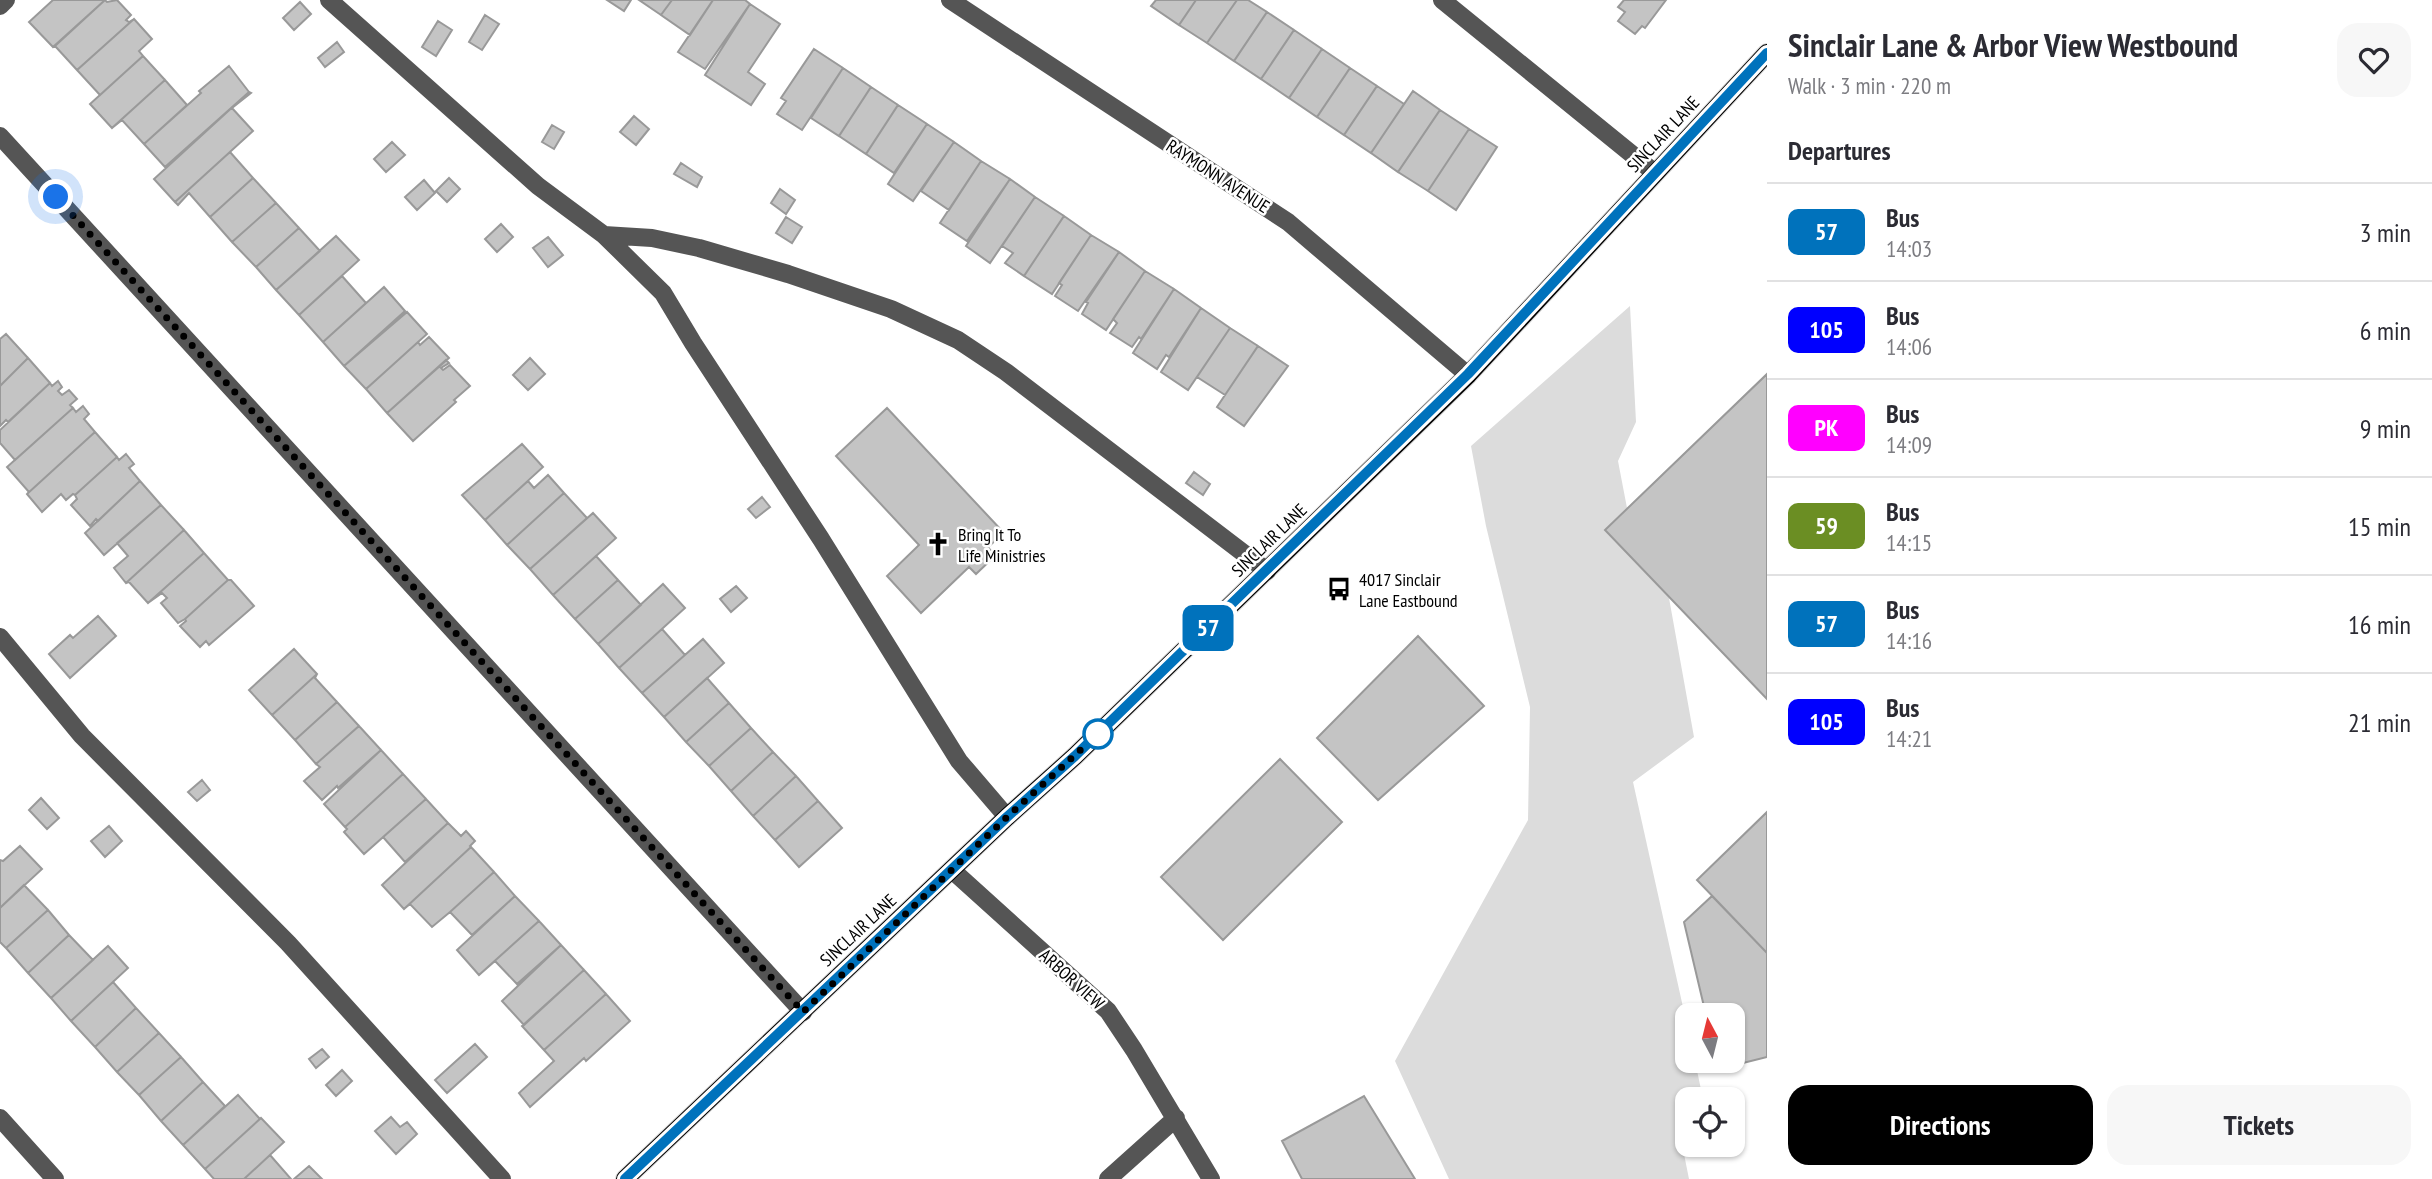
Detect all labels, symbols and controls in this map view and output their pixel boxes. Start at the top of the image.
text: Sinclair Lane & Arbor View Westbound [1788,23,2238,66]
button: heart [2337,23,2411,97]
text: Walk · 3 min · 220 m [1788,71,1951,100]
street label: SINCLAIR LANE [1622,91,1704,177]
street label: RAYMONN AVENUE [1162,134,1274,218]
text: Departures [1788,134,1891,167]
your location [38,179,73,214]
text: Bus [1886,201,1919,234]
text: 57 [1815,216,1838,247]
text: 3 min [2360,216,2411,249]
text: 14:03 [1886,234,1932,263]
text: Bus [1886,299,1919,332]
text: 105 [1809,314,1844,345]
text: 6 min [2360,314,2411,347]
text: 14:06 [1886,332,1932,361]
text: Bus [1886,397,1919,430]
text: PK [1815,412,1838,443]
text: 9 min [2360,412,2411,445]
text: 14:09 [1886,430,1932,459]
text: Bus [1886,495,1919,528]
street label: SINCLAIR LANE [1226,498,1312,582]
text: 59 [1815,510,1838,541]
text: 15 min [2348,510,2411,543]
place label: Bring It To Life Ministries [958,523,1046,567]
text: 14:15 [1886,528,1932,557]
church icon: Bring It To Life Ministries [924,530,952,558]
place label: 4017 Sinclair Lane Eastbound [1359,568,1458,612]
bus stop icon: 4017 Sinclair Lane Eastbound [1325,575,1353,603]
text: Bus [1886,593,1919,626]
line badge: 57 [1176,605,1240,651]
text: 57 [1815,608,1838,639]
text: 16 min [2348,608,2411,641]
text: 57 [1197,612,1219,643]
text: 14:16 [1886,626,1932,655]
text: Bus [1886,691,1919,724]
text: 105 [1809,706,1844,737]
text: 21 min [2348,706,2411,739]
unlabelled marker [1083,719,1113,749]
text: 14:21 [1886,724,1932,753]
street label: SINCLAIR LANE [815,889,901,971]
street label: ARBOR VIEW [1035,944,1109,1014]
north arrow [1675,1003,1745,1073]
map controls [1675,1003,1745,1157]
button: Directions [1788,1085,2093,1165]
button: Tickets [2107,1085,2411,1165]
button: locate [1675,1087,1745,1157]

